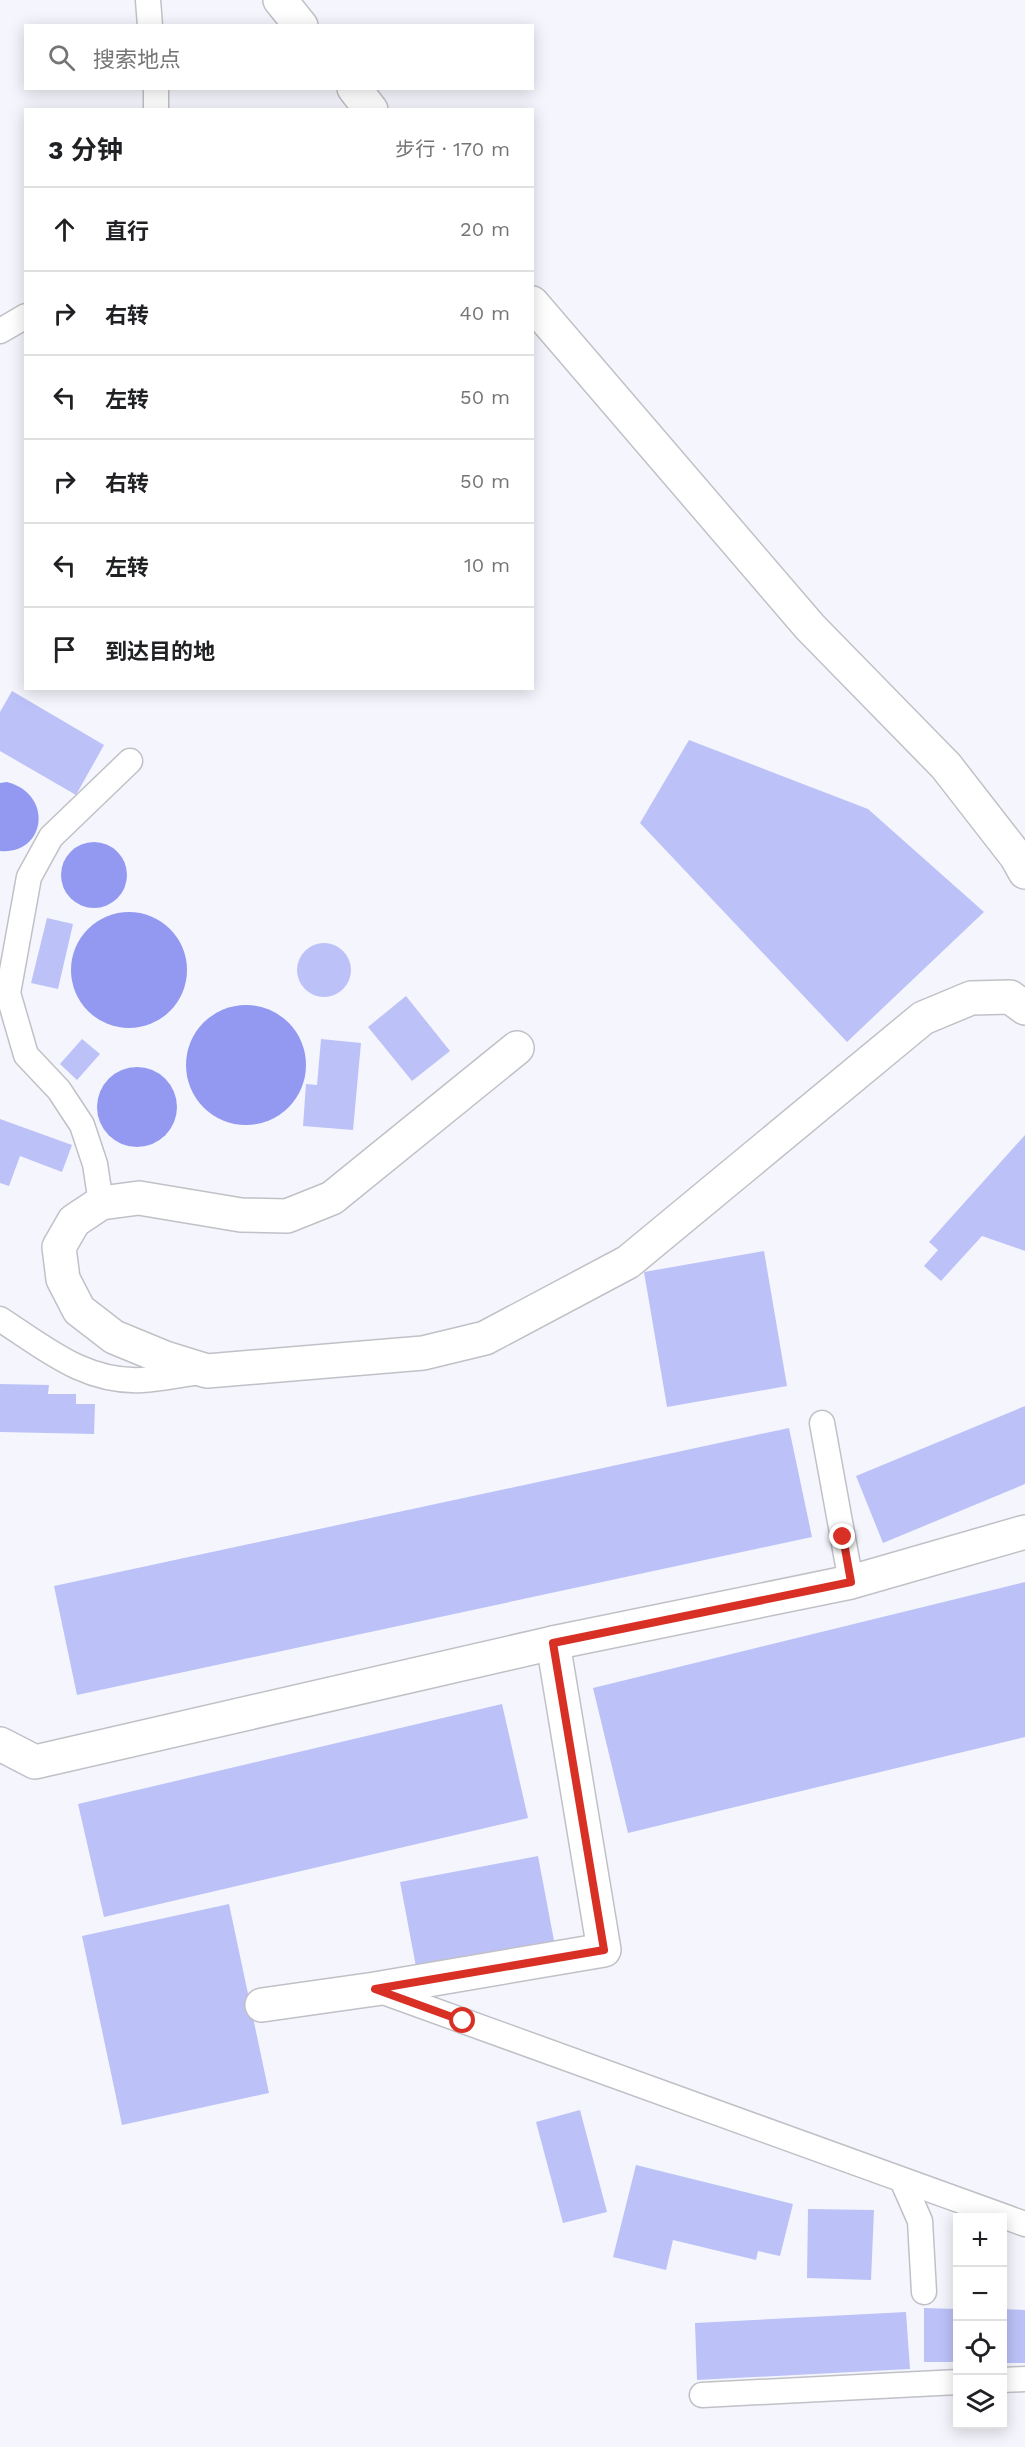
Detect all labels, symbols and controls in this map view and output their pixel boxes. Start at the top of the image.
search box [24,24,534,90]
icon: search [45,41,78,74]
text: 搜索地点 [93,47,181,72]
text: 3 分钟 [48,135,123,165]
text: 步行 · 170 m [395,137,510,161]
icon: ahead [48,213,81,246]
text: 20 m [460,217,510,241]
text: 直行 [105,219,149,244]
icon: right [48,297,81,330]
text: 40 m [459,301,510,325]
text: 右转 [105,303,149,328]
icon: left [48,381,81,414]
text: 50 m [460,385,510,409]
text: 左转 [105,387,149,412]
icon: right [48,465,81,498]
text: 50 m [460,469,510,493]
text: 右转 [105,471,149,496]
icon: left [48,549,81,582]
text: 10 m [464,553,510,577]
text: 左转 [105,555,149,580]
icon: arrive [48,633,81,666]
text: 到达目的地 [105,639,215,664]
route end [829,1523,855,1549]
route start [449,2007,475,2033]
map controls [953,2213,1007,2429]
button: + [953,2213,1007,2267]
button: − [953,2267,1007,2321]
button: locate [953,2321,1007,2375]
button: layers [953,2375,1007,2429]

